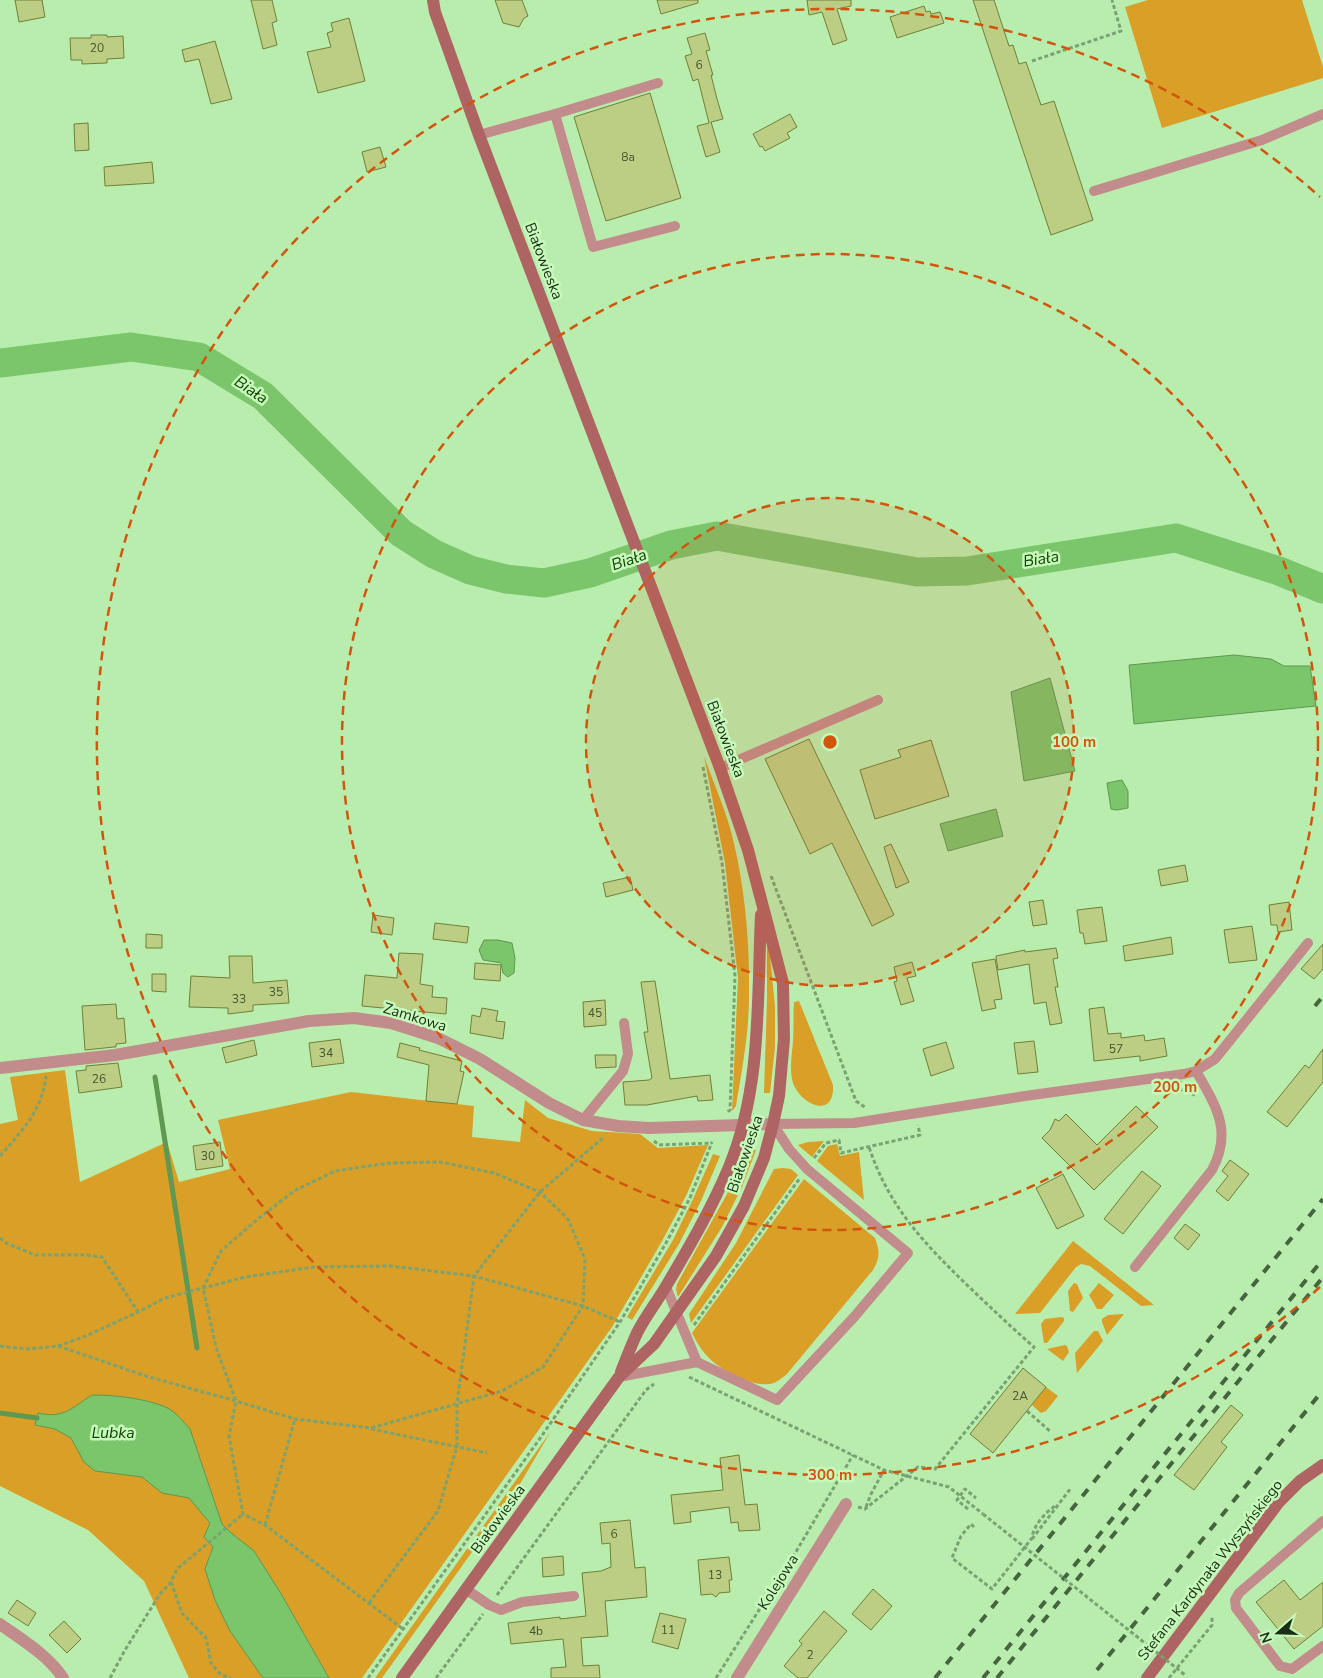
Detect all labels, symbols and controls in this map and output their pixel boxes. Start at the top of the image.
house number: 20 [90,40,104,56]
house number: 6 [695,57,703,73]
house number: 8a [621,149,635,165]
street label: Białowieska [520,220,568,302]
water label: Biała [230,371,272,409]
water label: Biała [608,544,650,576]
water label: Biała [1021,545,1061,573]
street label: Białowieska [702,698,750,780]
text: 100 m [1052,732,1096,752]
centre of rings [821,733,839,751]
house number: 35 [269,984,283,1000]
house number: 33 [232,991,246,1007]
street label: Zamkowa [381,998,449,1036]
house number: 45 [588,1005,602,1021]
house number: 57 [1109,1041,1123,1057]
house number: 34 [319,1045,333,1061]
house number: 26 [92,1071,106,1087]
text: 200 m [1153,1077,1197,1097]
street label: Białowieska [722,1113,768,1195]
house number: 30 [201,1148,215,1164]
house number: 2A [1012,1388,1028,1404]
water label: Lubka [91,1422,135,1444]
text: 300 m [808,1465,852,1485]
street label: Stefana Kardynała Wyszyńskiego [1133,1475,1287,1665]
street label: Białowieska [466,1480,530,1558]
house number: 6 [610,1526,618,1542]
street label: Kolejowa [753,1550,803,1614]
house number: 13 [708,1567,722,1583]
north arrow [1253,1608,1303,1658]
house number: 11 [661,1622,675,1638]
house number: 4b [529,1623,543,1639]
text: N [1256,1629,1277,1645]
house number: 2 [806,1647,814,1663]

